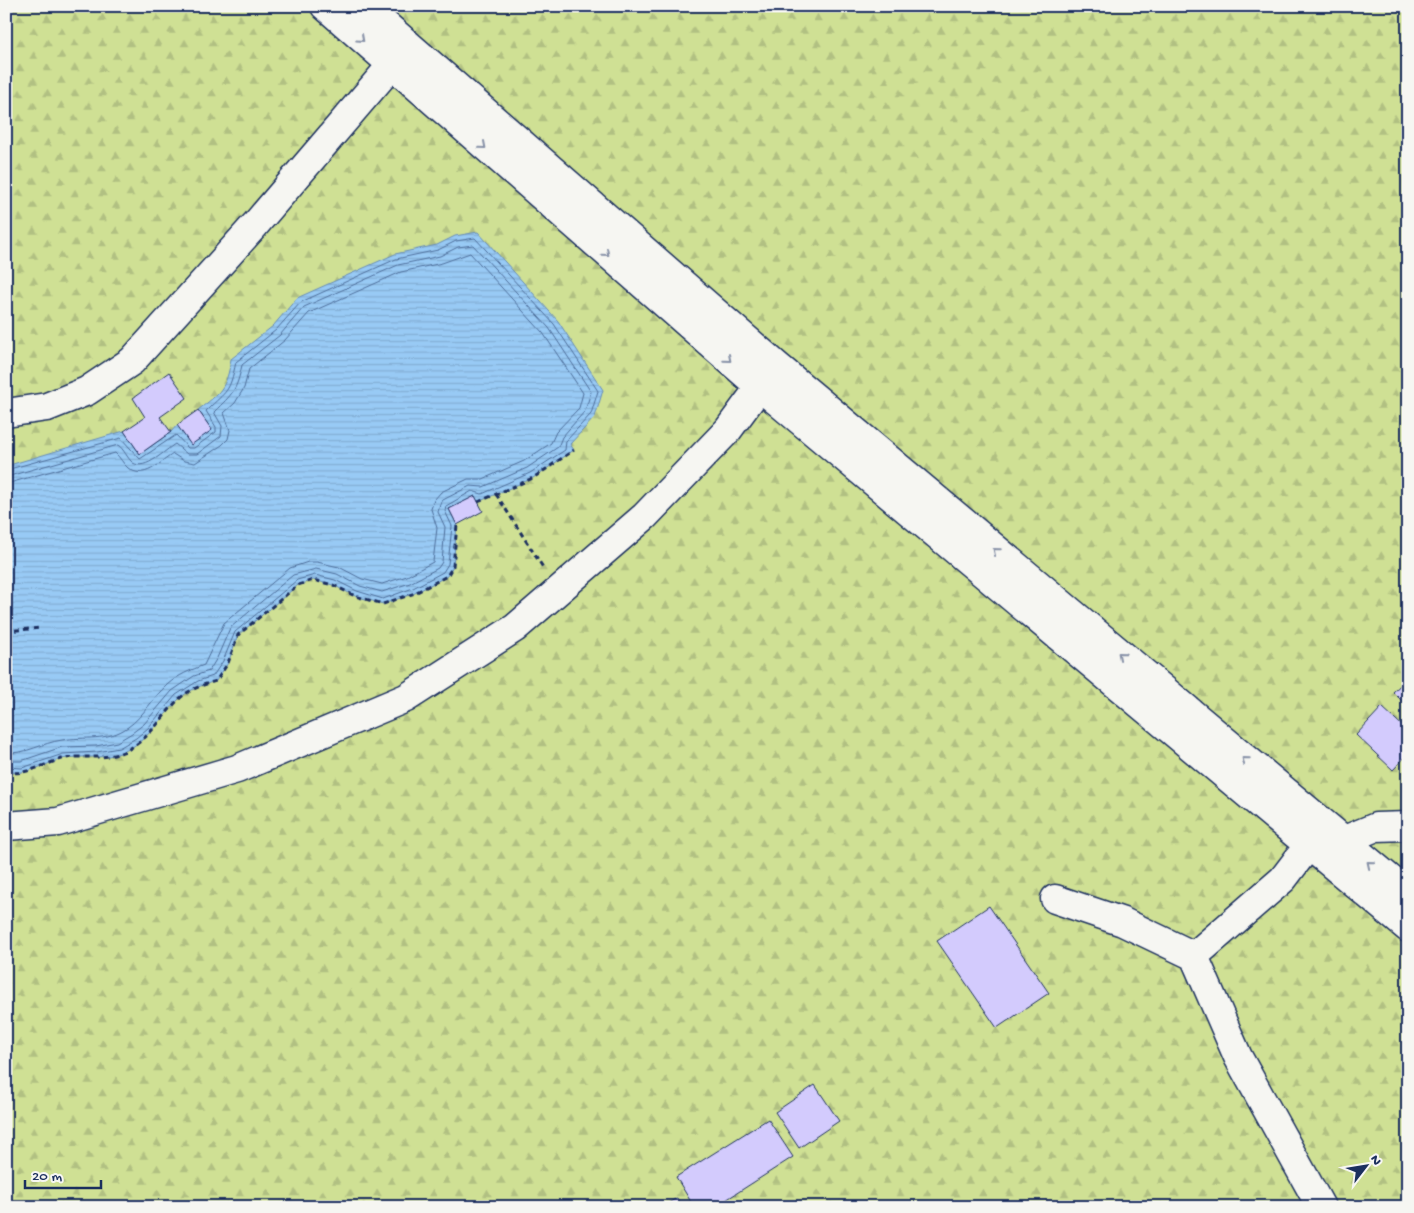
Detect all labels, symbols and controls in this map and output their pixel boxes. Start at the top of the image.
one-way arrow [355,33,364,42]
one-way arrow [477,140,486,149]
one-way arrow [600,247,609,256]
one-way arrow [723,354,732,363]
one-way arrow [993,547,1002,556]
one-way arrow [1117,652,1126,661]
one-way arrow [1242,757,1251,765]
one-way arrow [1367,861,1376,869]
north arrow [1342,1140,1392,1190]
text: N [1365,1152,1385,1169]
scale bar [25,1158,101,1190]
text: 20 m [32,1168,62,1186]

